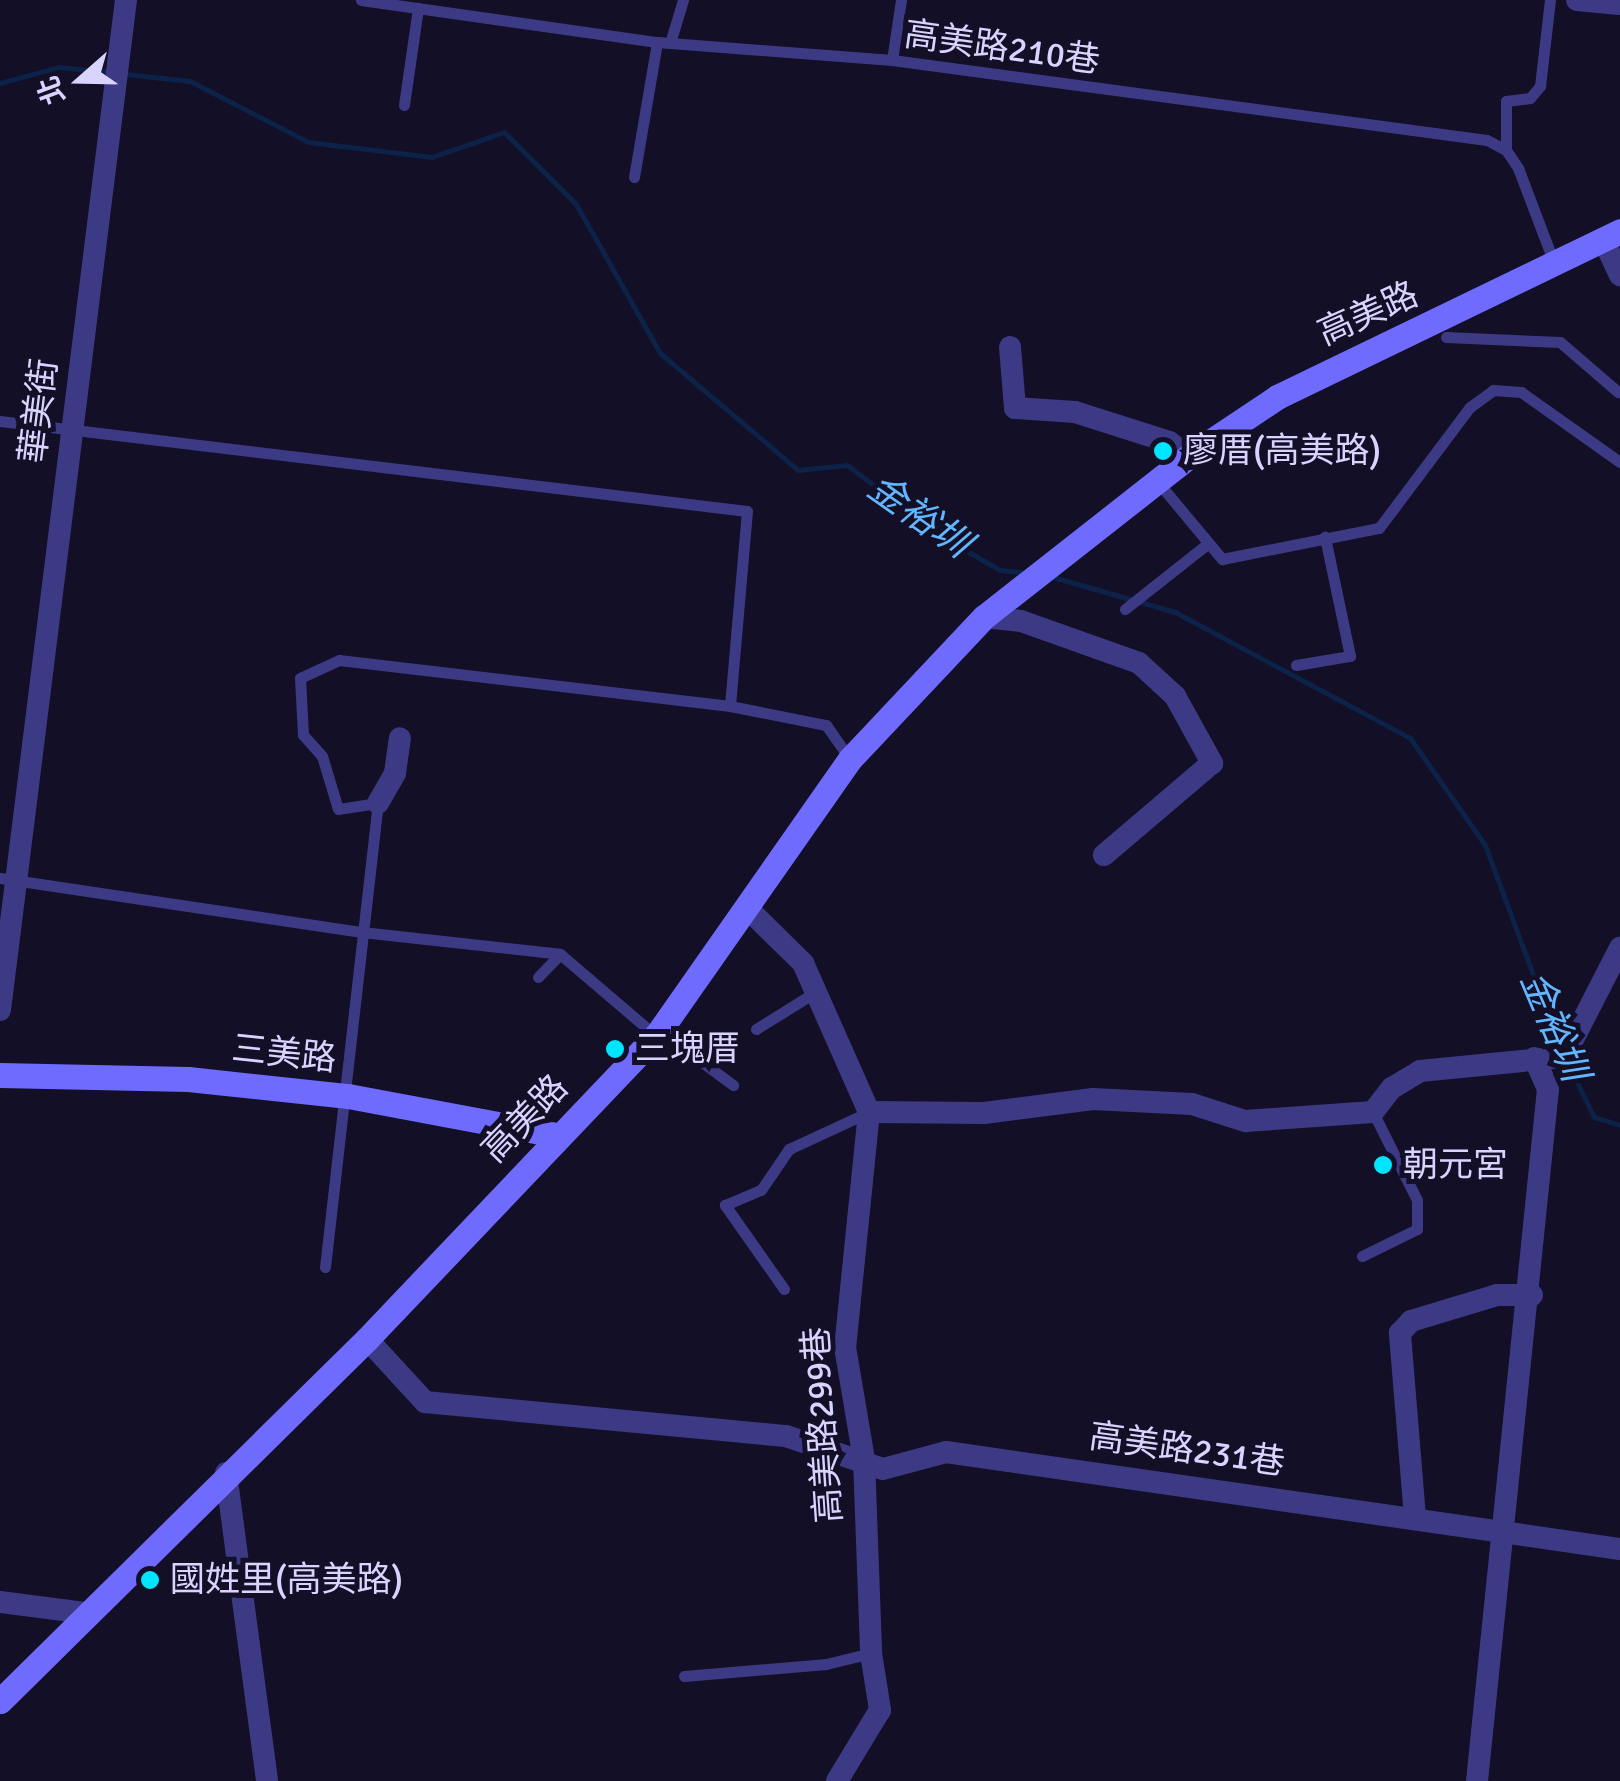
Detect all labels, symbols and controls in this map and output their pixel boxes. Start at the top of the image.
street label: 高美路210巷 [902,14,1102,82]
north arrow [30,30,130,130]
text: 北 [31,71,73,109]
street label: 高美路 [1311,273,1425,355]
street label: 華美街 [12,356,66,466]
place label: 廖厝(高美路) [1183,430,1381,472]
marker: 廖厝(高美路) [1152,440,1174,462]
water label: 金裕圳 [859,465,979,567]
water label: 金裕圳 [1511,965,1597,1087]
street label: 三美路 [230,1028,338,1080]
place label: 三塊厝 [635,1028,740,1070]
marker: 三塊厝 [604,1038,626,1060]
street label: 高美路 [473,1067,577,1171]
place label: 朝元宮 [1403,1144,1508,1186]
marker: 朝元宮 [1372,1154,1394,1176]
street label: 高美路299巷 [795,1325,851,1525]
street label: 高美路231巷 [1087,1416,1287,1484]
place label: 國姓里(高美路) [170,1559,403,1601]
marker: 國姓里(高美路) [139,1569,161,1591]

